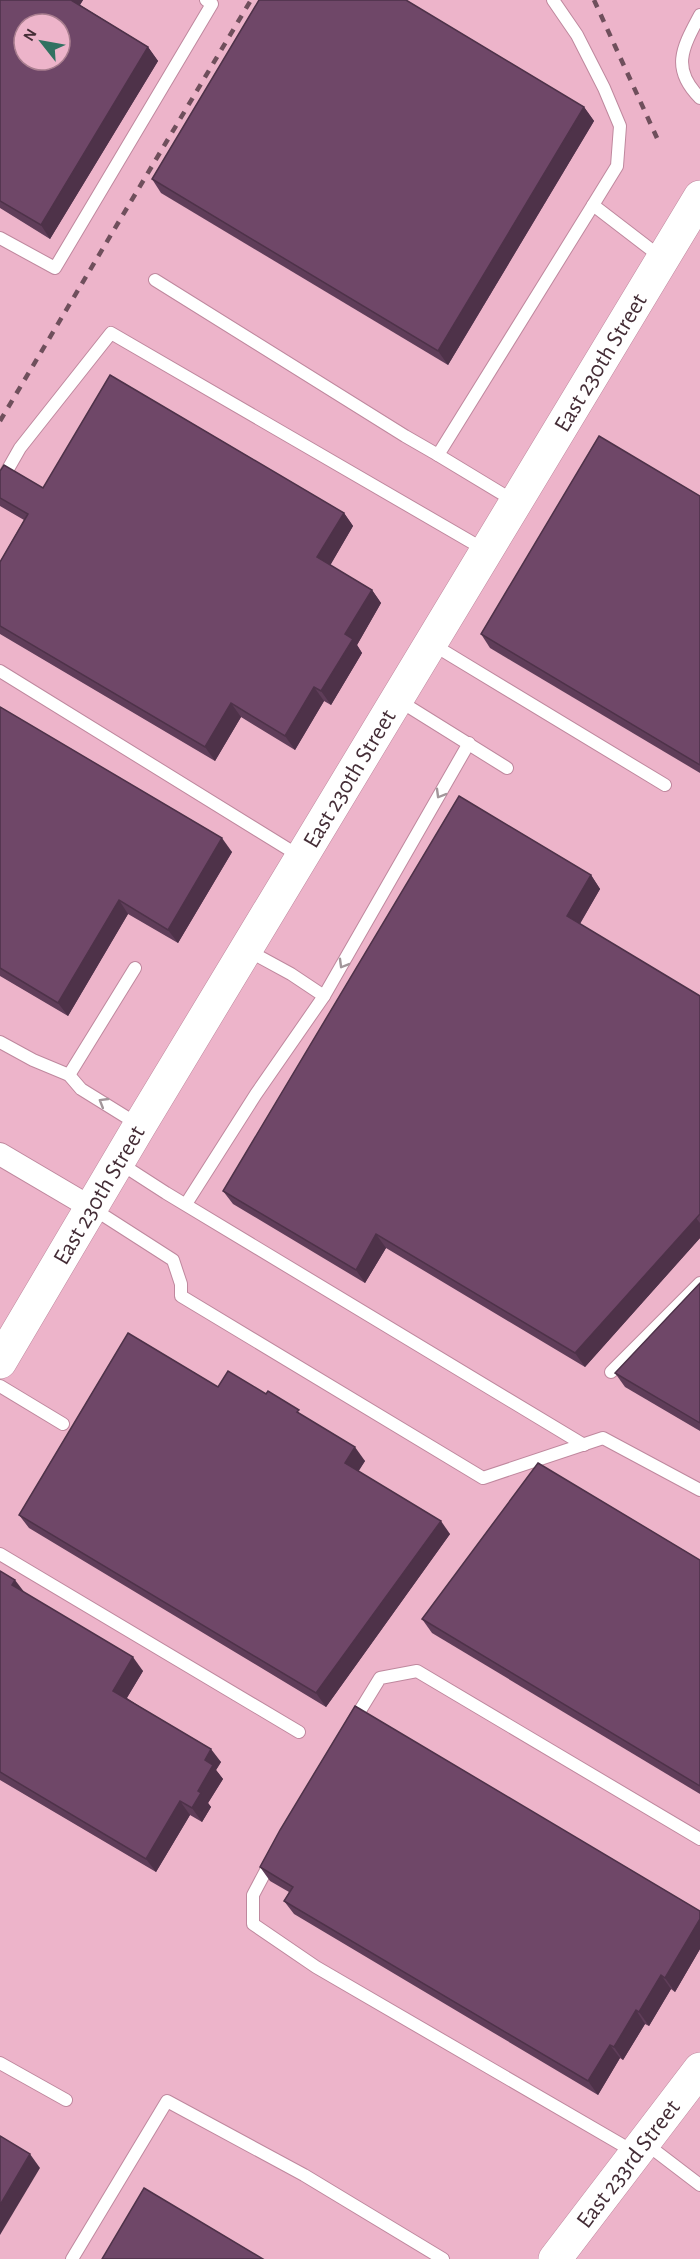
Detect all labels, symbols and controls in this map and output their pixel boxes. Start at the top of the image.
north arrow [12,12,72,72]
text: N [20,26,40,44]
street label: East 230th Street [550,289,652,436]
street label: East 230th Street [299,705,401,852]
one-way arrow [435,788,447,798]
one-way arrow [339,958,350,968]
one-way arrow [99,1098,109,1110]
street label: East 230th Street [49,1122,150,1269]
street label: East 233rd Street [572,2095,685,2233]

